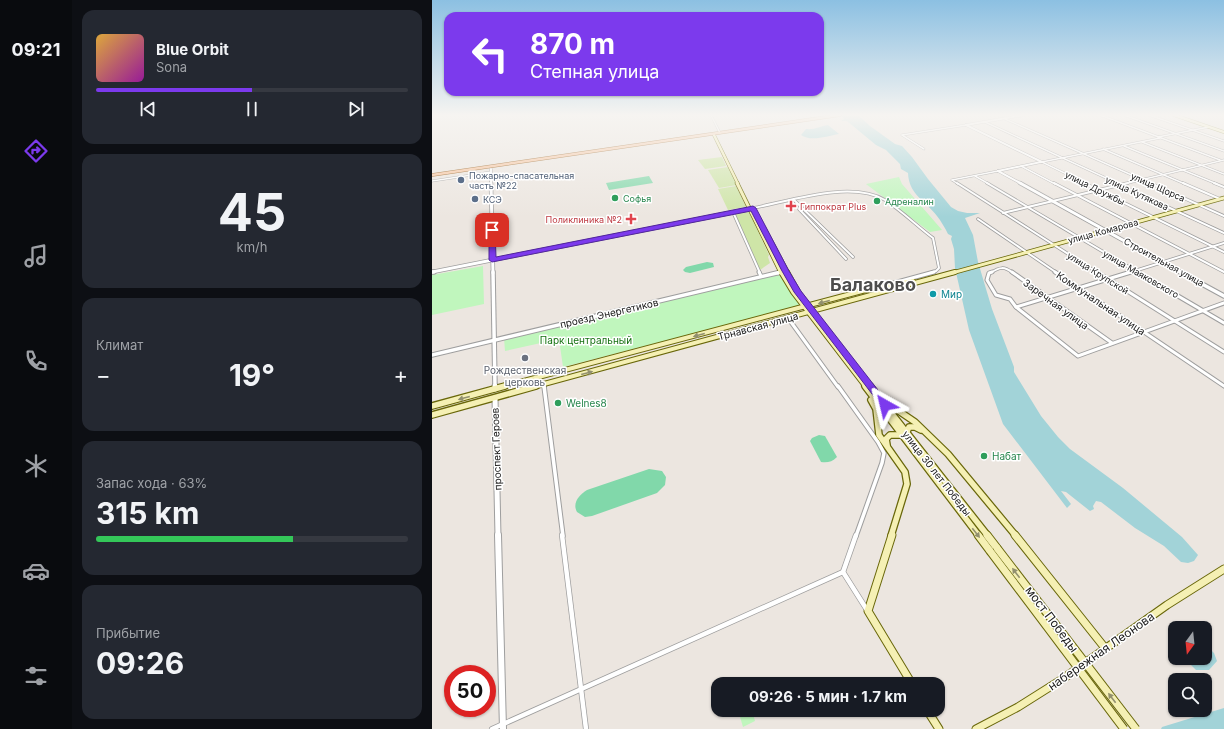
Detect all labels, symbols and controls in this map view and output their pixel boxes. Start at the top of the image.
text: 870 m [530,27,615,61]
icon: left [464,28,516,80]
text: 09:21 [12,39,60,60]
text: Blue Orbit [156,40,229,59]
text: Sona [156,59,187,75]
text: Степная улица [530,61,659,82]
icon: previous [137,98,159,120]
icon: pause [241,98,263,120]
icon: next [345,98,367,120]
icon: directions [22,137,50,165]
street label: улица Дружбы [1063,169,1127,207]
place label: Пожарно-спасательная часть №22 [469,170,574,191]
street label: улица Щорса [1129,170,1187,204]
street label: улица Кутякова [1104,174,1170,212]
marker: Пожарно-спасательная часть №22 [456,175,466,185]
text: 45 [218,181,286,244]
marker: Софья [610,193,620,203]
place label: Софья [623,193,651,204]
marker: КСЭ [470,194,480,204]
place label: КСЭ [483,194,502,205]
marker: Адреналин [872,196,882,206]
place label: Адреналин [885,196,934,207]
marker: Гиппократ Plus [785,200,797,212]
place label: Гиппократ Plus [800,201,867,212]
pin [475,213,509,247]
marker: Поликлиника №2 [625,213,637,225]
place label: Поликлиника №2 [546,214,622,225]
street label: улица Комарова [1067,216,1139,246]
icon: arrive [481,219,503,241]
street label: Строительная улица [1122,235,1206,289]
text: km/h [237,239,267,255]
icon: music [22,242,50,270]
street label: улица Маяковского [1101,248,1181,300]
street label: улица Крупской [1065,250,1131,296]
street label: Коммунальная улица [1054,269,1148,337]
district label: Балаково [830,274,916,295]
street label: Заречная улица [1021,276,1091,332]
place label: Мир [941,288,962,300]
marker: Мир [928,289,938,299]
street label: проезд Энергетиков [559,296,660,330]
one-way arrow [817,299,830,305]
street label: Трнавская улица [716,309,800,343]
one-way arrow [693,332,705,338]
park label: Парк центральный [540,334,632,346]
text: Климат [96,337,143,353]
icon: phone [22,347,50,375]
marker: Рождественская церковь [520,353,530,363]
text: 19° [229,357,275,393]
text: − [96,362,111,388]
text: + [393,362,408,388]
place label: Рождественская церковь [484,364,566,388]
one-way arrow [581,370,593,376]
position arrow [864,384,906,426]
one-way arrow [457,395,469,401]
place label: Welnes8 [566,397,607,409]
marker: Welnes8 [553,398,563,408]
street label: проспект Героев [489,407,503,491]
street label: улица 30 лет Победы [900,428,974,518]
place label: Набат [992,450,1022,462]
marker: Набат [979,451,989,461]
icon: climate [22,452,50,480]
text: Запас хода · 63% [96,475,207,491]
text: 315 km [96,495,199,531]
one-way arrow [972,527,981,538]
icon: car [22,557,50,585]
one-way arrow [1012,567,1020,578]
street label: мост Победы [1022,583,1082,655]
street label: набережная Леонова [1045,609,1157,693]
north arrow [1168,621,1212,665]
map controls [1168,621,1212,717]
text: Прибытие [96,625,160,641]
text: 09:26 [96,645,184,681]
icon: filters [22,662,50,690]
speed limit sign: 50 [444,665,496,717]
button: search [1168,673,1212,717]
text: 09:26 · 5 мин · 1.7 km [749,687,907,706]
one-way arrow [1108,693,1116,704]

